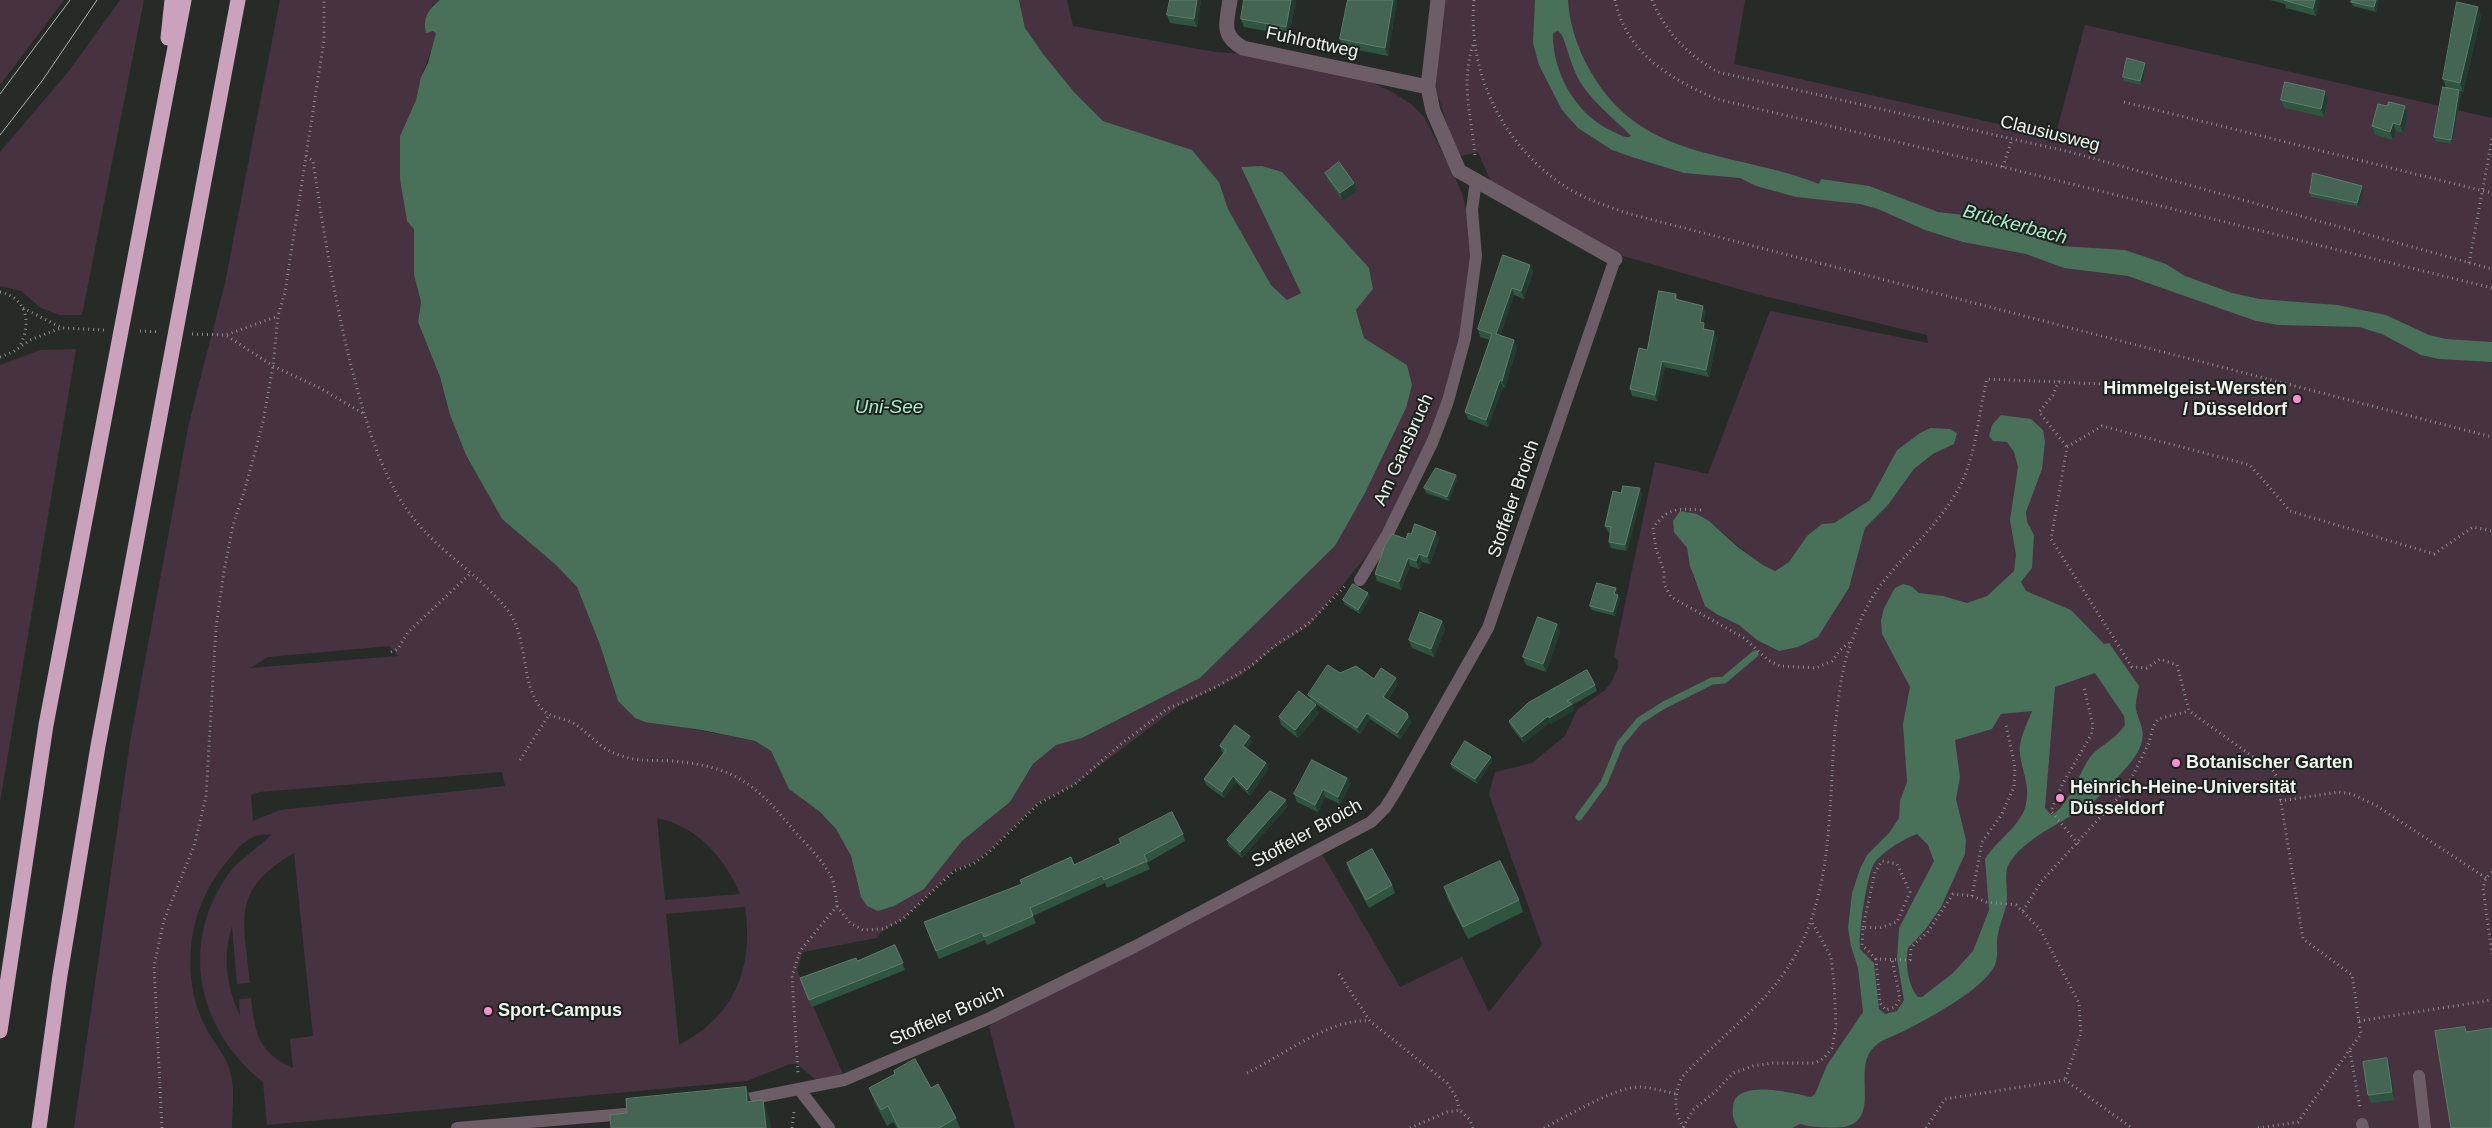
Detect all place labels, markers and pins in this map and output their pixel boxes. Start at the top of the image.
place label: Himmelgeist-Wersten / Düsseldorf [2103,378,2287,420]
marker: Himmelgeist-Wersten / Düsseldorf [2291,393,2303,405]
place label: Botanischer Garten [2186,752,2353,774]
marker: Botanischer Garten [2170,757,2182,769]
place label: Heinrich-Heine-Universität Düsseldorf [2070,777,2296,820]
marker: Heinrich-Heine-Universität Düsseldorf [2054,792,2066,804]
place label: Sport-Campus [498,1000,622,1022]
marker: Sport-Campus [482,1005,494,1017]

